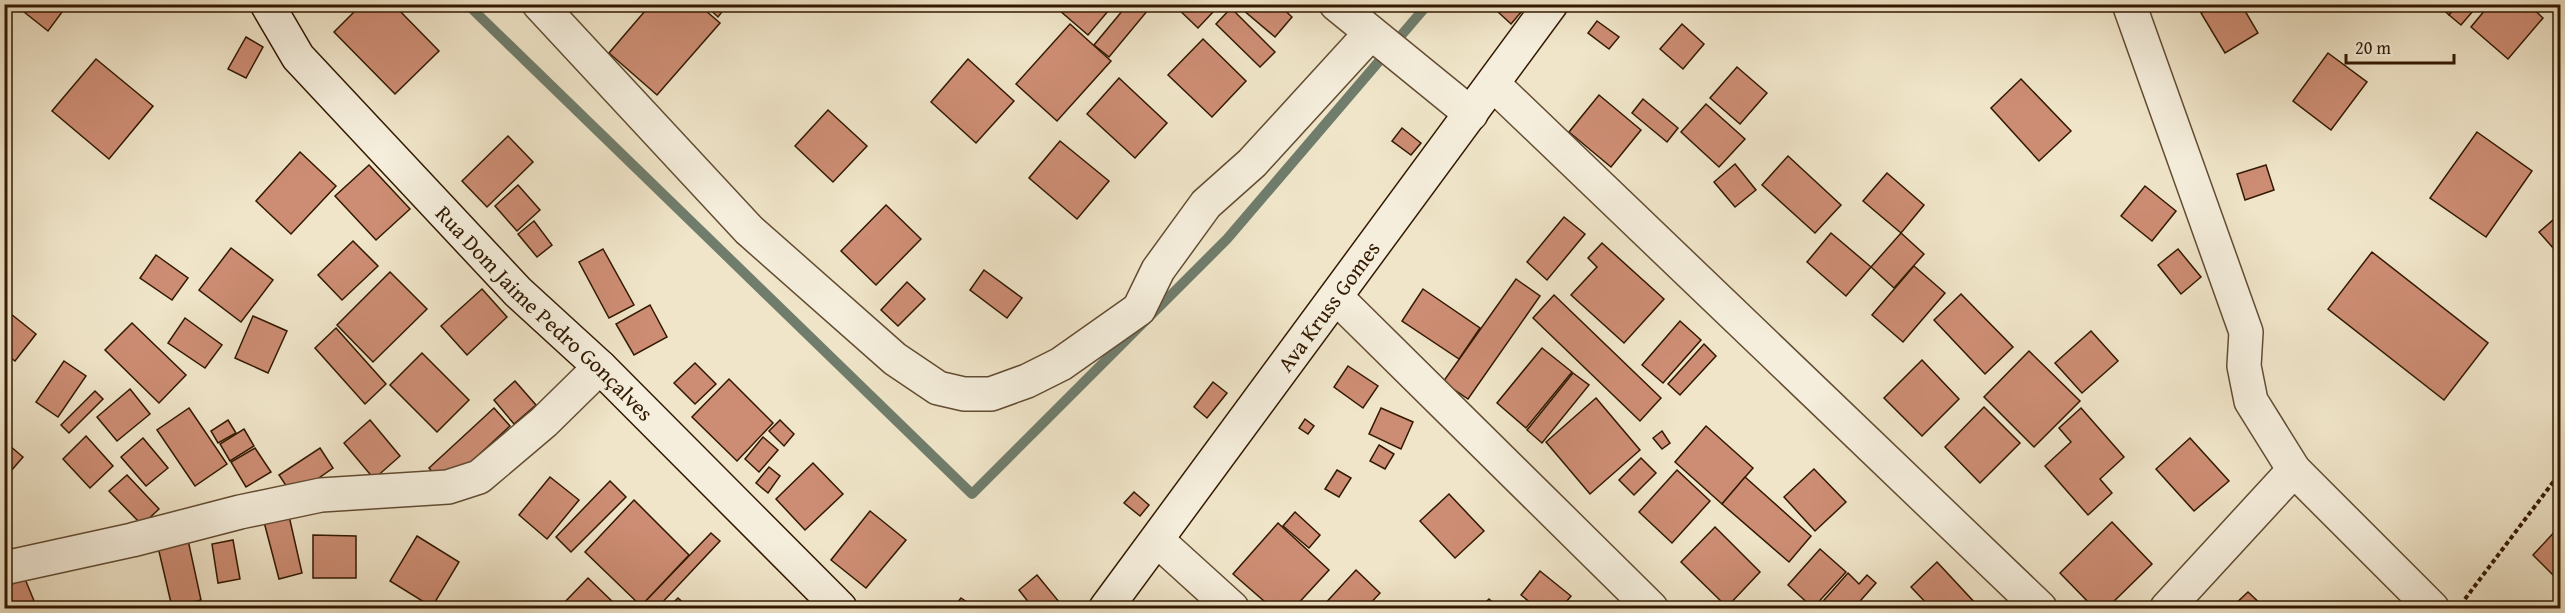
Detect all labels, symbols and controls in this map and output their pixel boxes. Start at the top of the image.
scale bar [2346,27,2454,65]
text: 20 m [2355,34,2391,61]
street label: Rua Dom Jaime Pedro Gonçalves [428,198,661,428]
street label: Ava Kruss Gomes [1269,234,1387,378]

